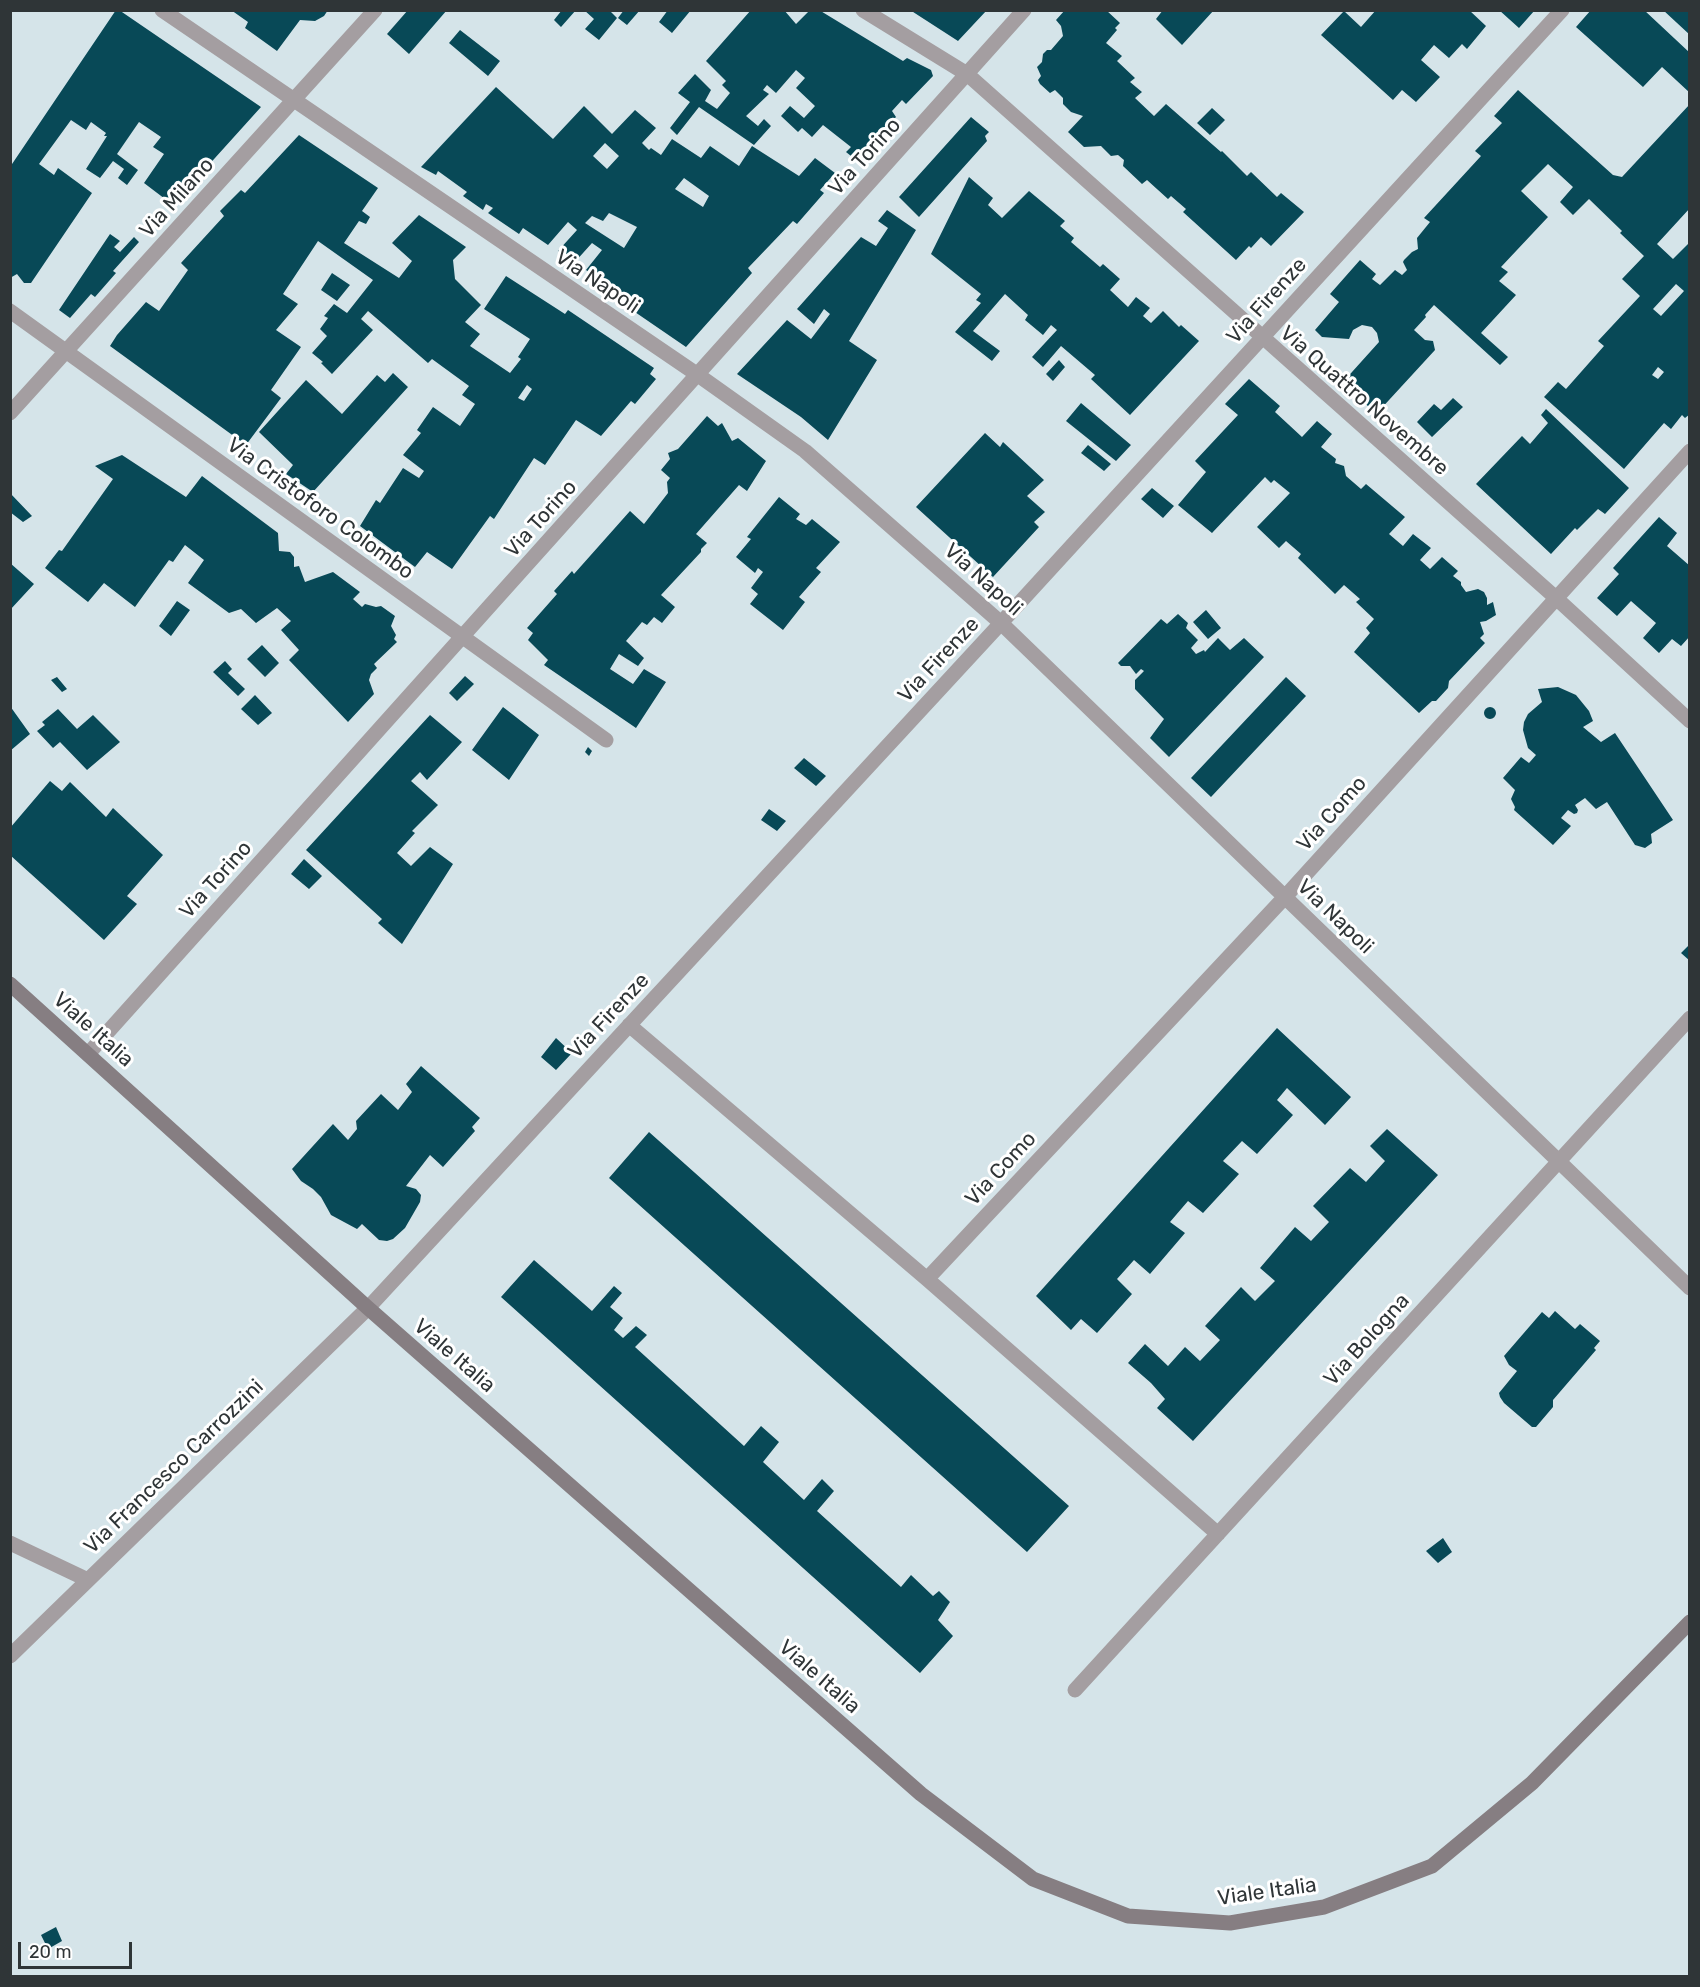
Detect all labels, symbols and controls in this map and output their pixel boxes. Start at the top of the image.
street label: Via Torino [824,113,906,201]
street label: Via Milano [135,153,219,243]
street label: Via Napoli [550,245,644,319]
street label: Via Firenze [1222,253,1312,349]
street label: Via Quattro Novembre [1275,321,1453,481]
street label: Via Cristoforo Colombo [222,433,418,585]
street label: Via Torino [500,475,582,563]
street label: Via Napoli [939,538,1027,622]
street label: Via Firenze [893,612,985,708]
street label: Via Como [1292,771,1372,857]
street label: Via Torino [175,836,257,924]
street label: Via Napoli [1292,874,1378,960]
street label: Via Firenze [563,968,655,1064]
street label: Viale Italia [48,987,138,1073]
street label: Via Como [960,1127,1042,1211]
street label: Via Bologna [1319,1289,1415,1391]
street label: Viale Italia [408,1314,500,1398]
street label: Via Francesco Carrozzini [79,1375,269,1559]
street label: Viale Italia [773,1635,865,1719]
street label: Viale Italia [1216,1873,1318,1911]
scale bar [21,1930,135,1968]
text: 20 m [29,1941,71,1963]

